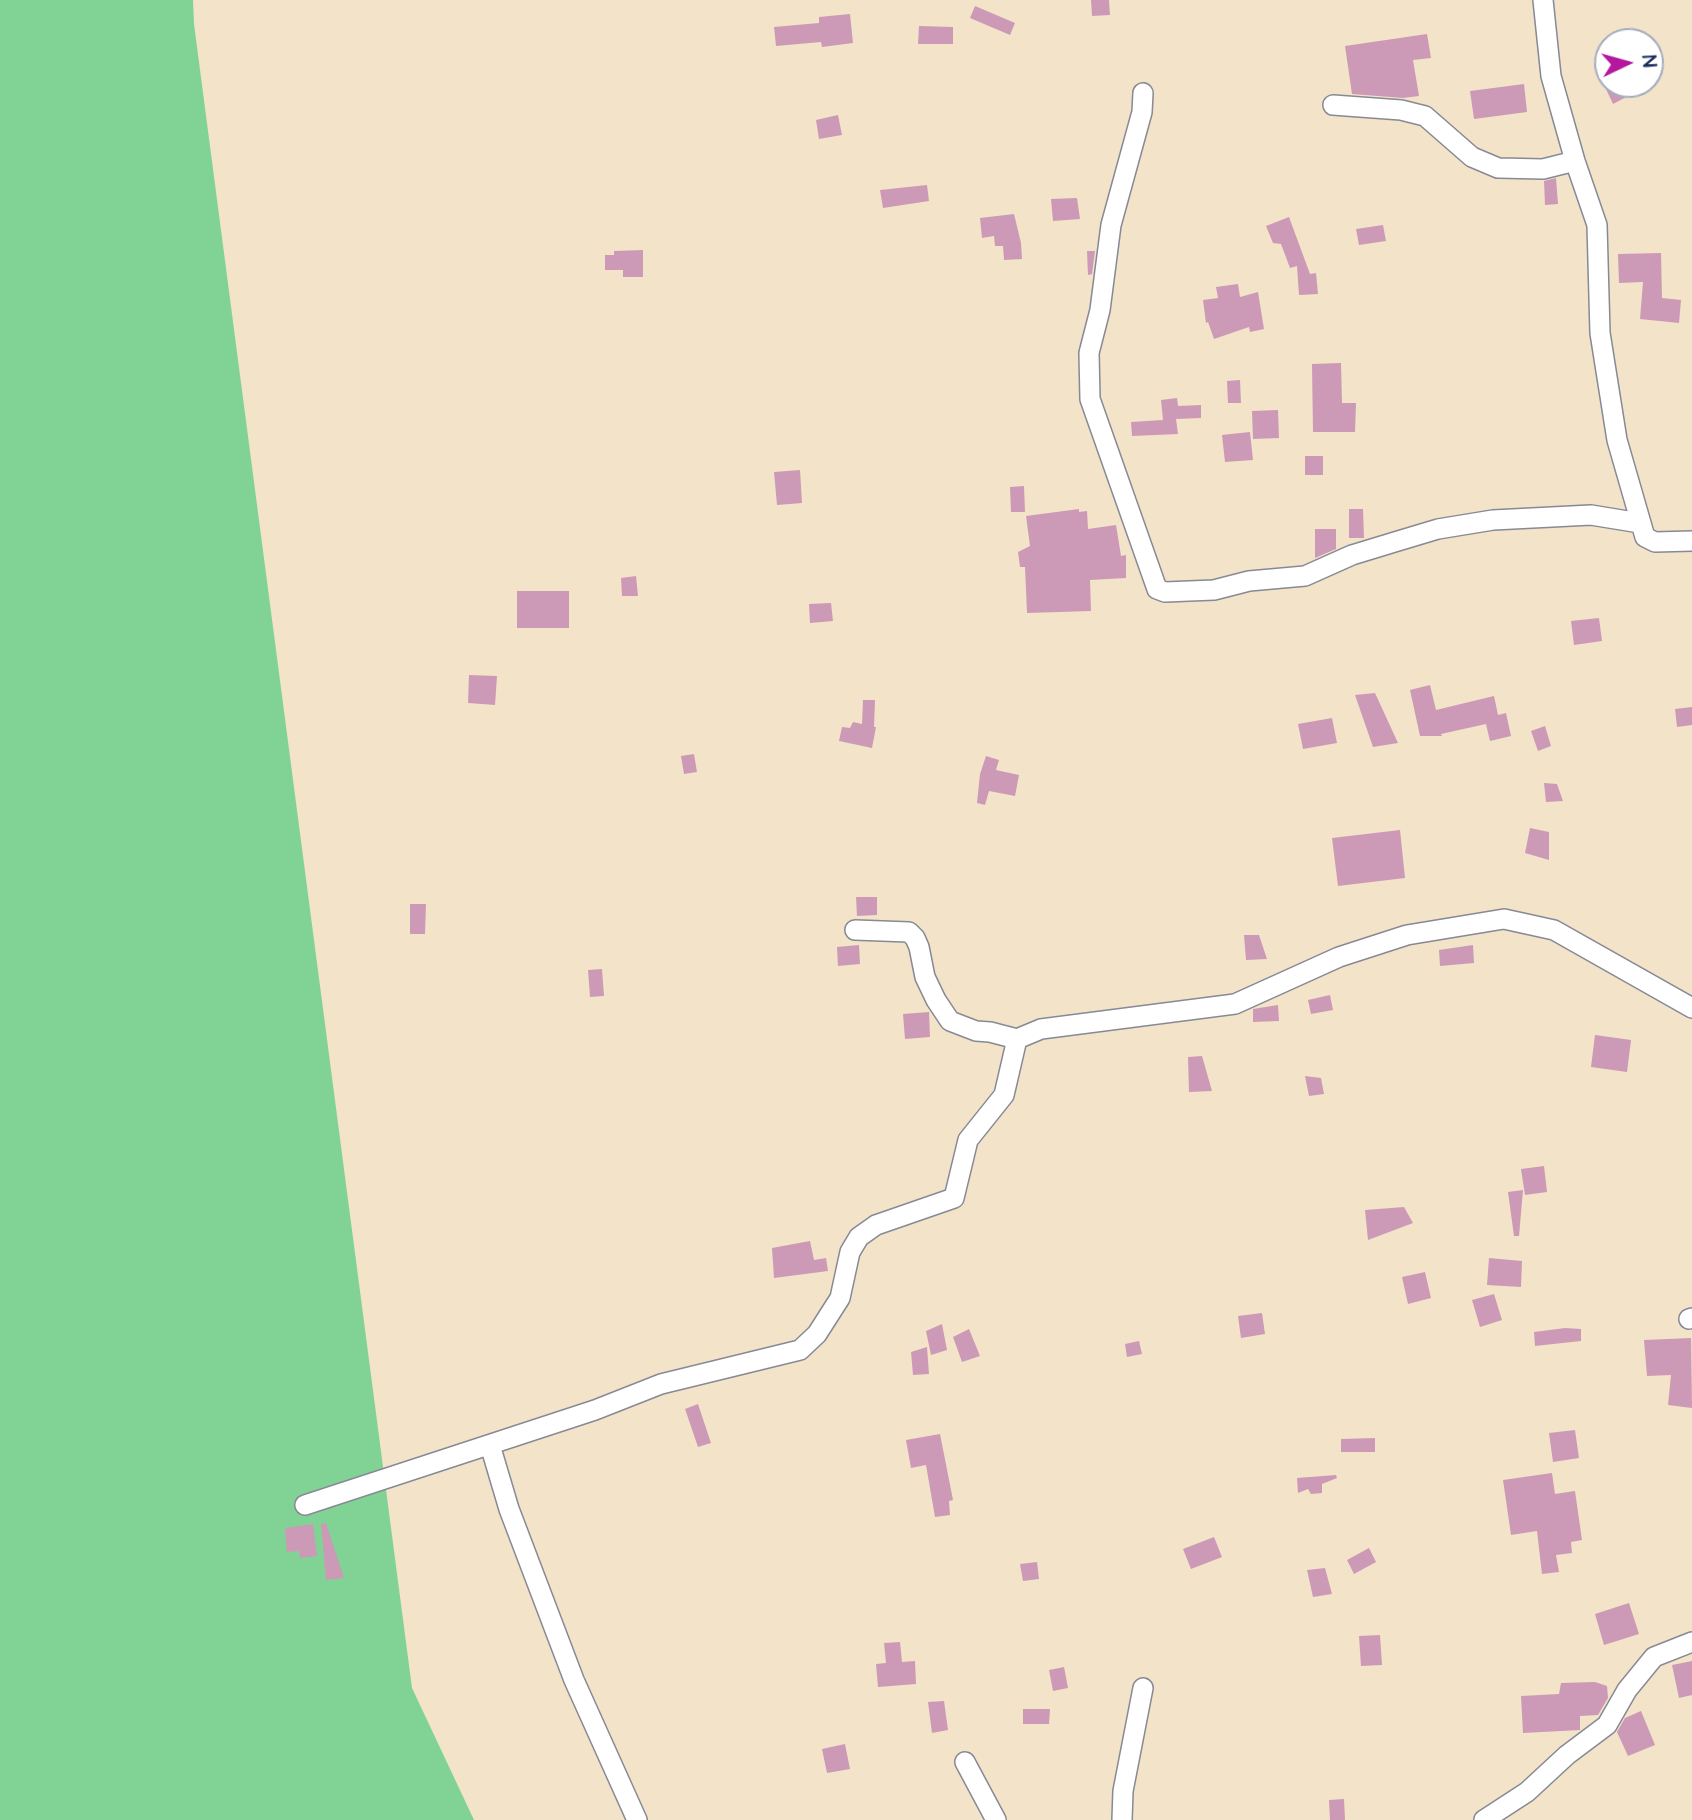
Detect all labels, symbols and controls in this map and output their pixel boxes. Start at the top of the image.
north arrow [1594,28,1664,98]
text: N [1634,54,1662,68]

